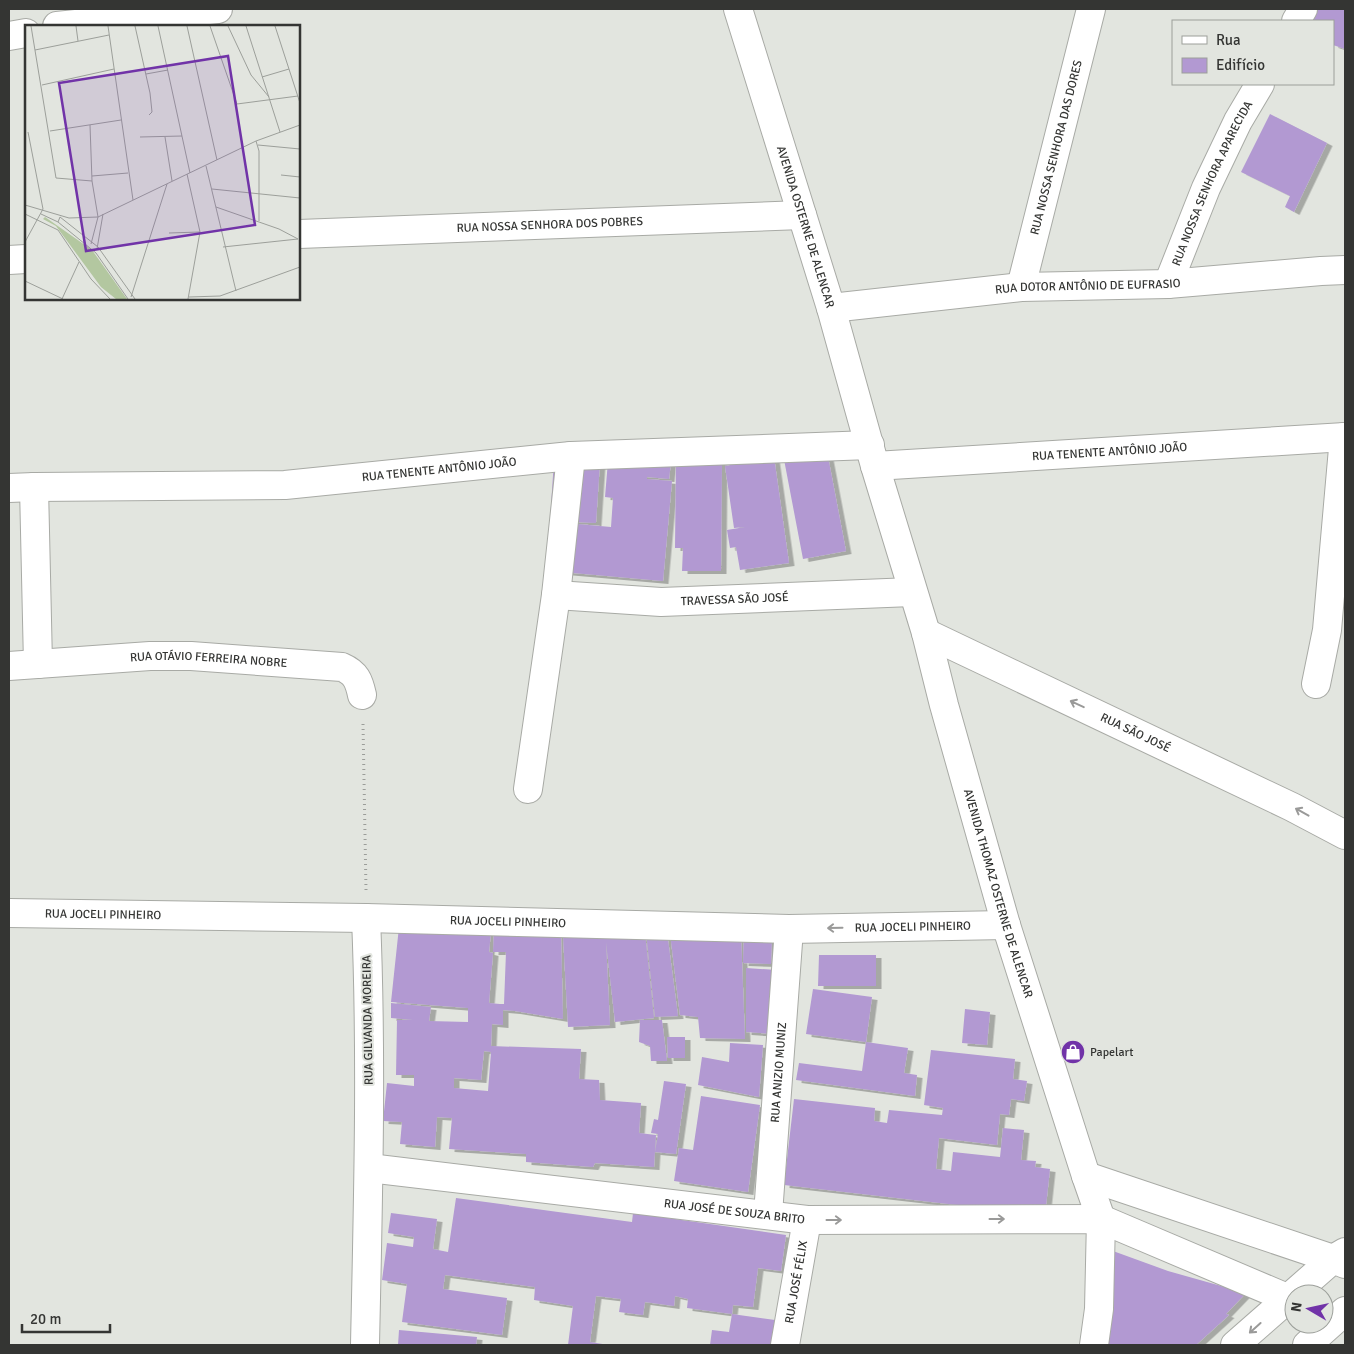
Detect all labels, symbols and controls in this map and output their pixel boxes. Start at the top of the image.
legend [1172,20,1334,85]
inset map [25,25,300,300]
text: Rua [1216,31,1241,49]
text: Edifício [1216,56,1265,74]
street label: RUA NOSSA SENHORA DAS DORES [1027,58,1085,236]
street label: RUA NOSSA SENHORA APARECIDA [1168,97,1256,268]
street label: AVENIDA OSTERNE DE ALENCAR [773,144,838,310]
street label: RUA NOSSA SENHORA DOS POBRES [456,213,644,236]
street label: RUA DOTOR ANTÔNIO DE EUFRASIO [994,275,1181,297]
street label: RUA TENENTE ANTÔNIO JOÃO [1032,439,1188,464]
street label: RUA TENENTE ANTÔNIO JOÃO [361,454,517,485]
street label: TRAVESSA SÃO JOSÉ [680,589,789,609]
street label: RUA OTÁVIO FERREIRA NOBRE [129,648,288,671]
one-way arrow [1070,699,1085,709]
street label: RUA SÃO JOSÉ [1098,710,1173,756]
street label: AVENIDA THOMAZ OSTERNE DE ALENCAR [960,787,1036,1000]
one-way arrow [1295,807,1310,817]
street label: RUA JOCELI PINHEIRO [45,906,161,923]
street label: RUA JOCELI PINHEIRO [450,913,566,931]
street label: RUA JOCELI PINHEIRO [855,918,971,935]
one-way arrow [827,923,844,933]
street label: RUA GILVANDA MOREIRA [359,954,377,1085]
street label: RUA ANIZIO MUNIZ [767,1021,790,1123]
shop icon: Papelart [1060,1039,1086,1065]
place label: Papelart [1090,1045,1134,1060]
street label: RUA JOSÉ DE SOUZA BRITO [663,1196,806,1227]
one-way arrow [988,1214,1004,1224]
one-way arrow [826,1215,842,1225]
street label: RUA JOSÉ FÉLIX [781,1239,811,1325]
north arrow [1284,1284,1334,1334]
text: N [1287,1301,1306,1313]
scale bar [22,1302,110,1334]
text: 20 m [30,1310,61,1328]
one-way arrow [1248,1322,1261,1334]

